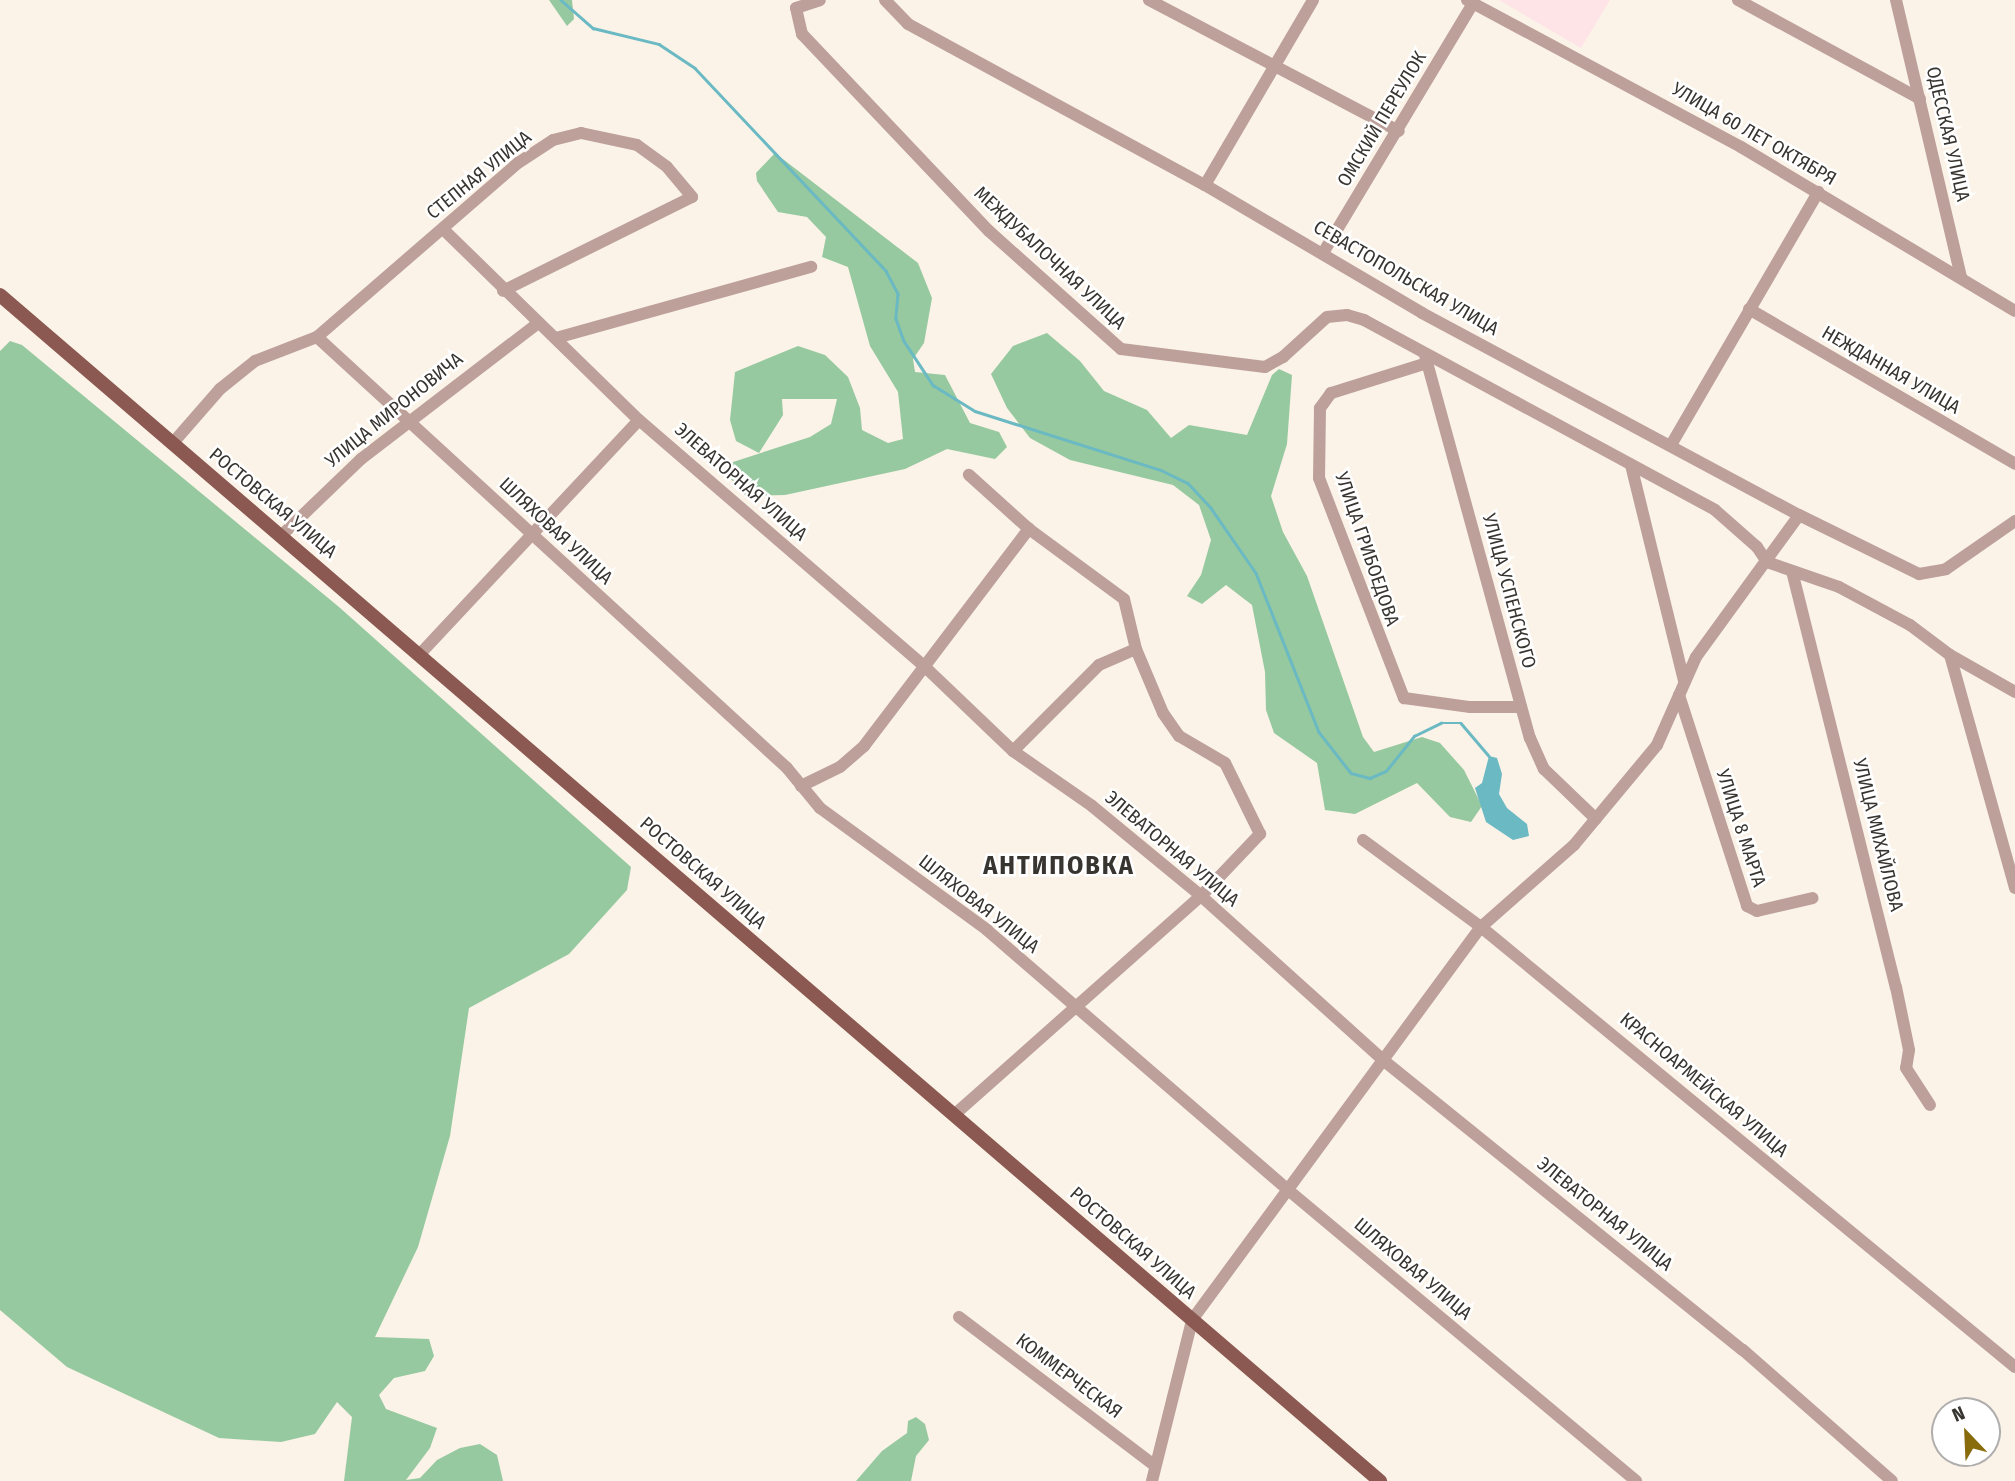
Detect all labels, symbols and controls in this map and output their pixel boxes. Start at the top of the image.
street label: ОМСКИЙ ПЕРЕУЛОК [1333,47,1431,191]
street label: ОДЕССКАЯ УЛИЦА [1921,64,1975,204]
street label: УЛИЦА 60 ЛЕТ ОКТЯБРЯ [1668,78,1840,190]
street label: СТЕПНАЯ УЛИЦА [422,126,536,224]
street label: МЕЖДУБАЛОЧНАЯ УЛИЦА [969,182,1131,334]
street label: СЕВАСТОПОЛЬСКАЯ УЛИЦА [1309,216,1503,340]
street label: НЕЖДАННАЯ УЛИЦА [1818,321,1964,419]
street label: УЛИЦА МИРОНОВИЧА [321,348,467,472]
street label: ЭЛЕВАТОРНАЯ УЛИЦА [670,418,812,546]
street label: РОСТОВСКАЯ УЛИЦА [205,443,341,563]
street label: УЛИЦА ГРИБОЕДОВА [1330,469,1404,629]
street label: ШЛЯХОВАЯ УЛИЦА [495,473,617,589]
street label: УЛИЦА УСПЕНСКОГО [1477,511,1541,671]
street label: УЛИЦА МИХАЙЛОВА [1848,756,1908,914]
street label: УЛИЦА 8 МАРТА [1711,766,1771,890]
street label: ЭЛЕВАТОРНАЯ УЛИЦА [1100,786,1244,912]
street label: РОСТОВСКАЯ УЛИЦА [635,812,771,934]
street label: ШЛЯХОВАЯ УЛИЦА [914,850,1044,958]
district label: АНТИПОВКА [984,850,1134,882]
street label: КРАСНОАРМЕЙСКАЯ УЛИЦА [1615,1008,1793,1162]
street label: ЭЛЕВАТОРНАЯ УЛИЦА [1533,1152,1677,1276]
street label: РОСТОВСКАЯ УЛИЦА [1065,1182,1201,1304]
street label: ШЛЯХОВАЯ УЛИЦА [1350,1213,1476,1325]
street label: КОММЕРЧЕСКАЯ [1011,1329,1127,1423]
north arrow [1931,1397,2001,1467]
text: N [1949,1401,1968,1427]

